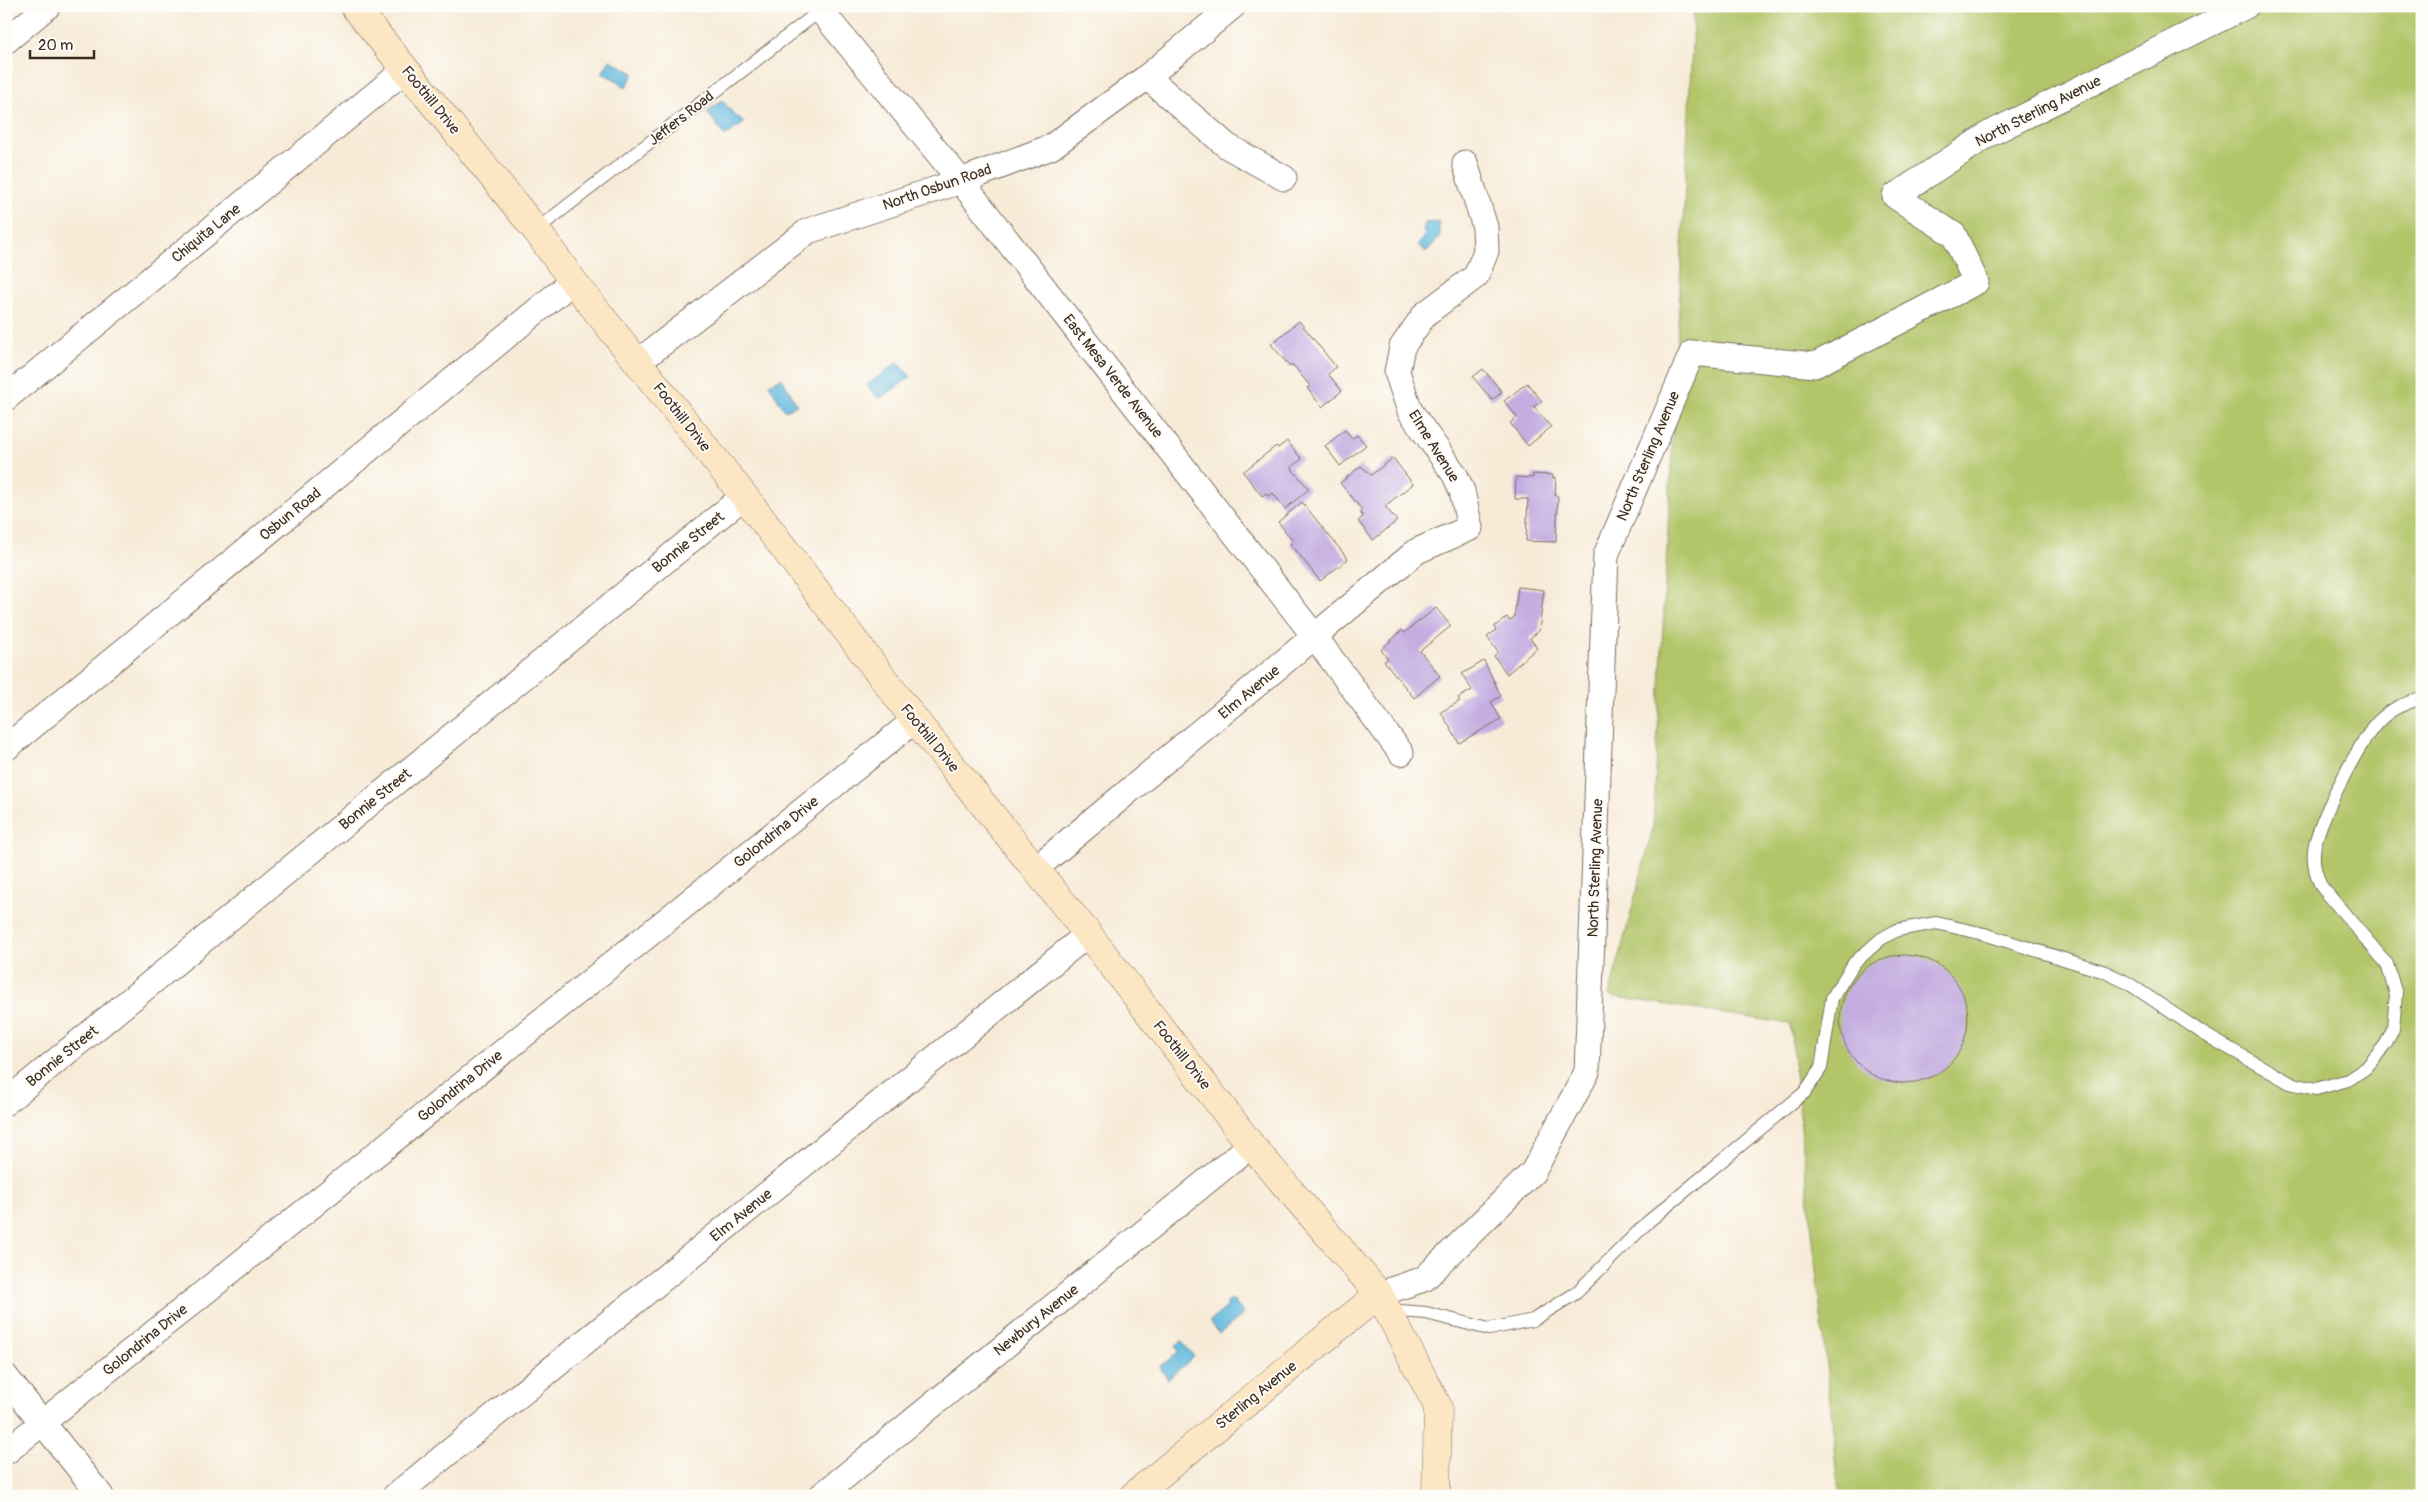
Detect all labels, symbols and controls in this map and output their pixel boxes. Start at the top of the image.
scale bar [30,28,94,60]
text: 20 m [38,36,73,55]
street label: Foothill Drive [397,62,464,139]
street label: North Sterling Avenue [1972,71,2105,151]
street label: Jeffers Road [645,87,718,150]
street label: North Osbun Road [880,160,994,215]
street label: Chiquita Lane [168,199,245,267]
street label: East Mesa Verde Avenue [1058,311,1167,442]
street label: Foothill Drive [649,379,715,456]
street label: North Sterling Avenue [1613,388,1685,524]
street label: Elme Avenue [1404,407,1464,486]
street label: Osbun Road [256,484,325,545]
street label: Bonnie Street [648,507,729,577]
street label: Elm Avenue [1215,661,1284,723]
street label: Foothill Drive [896,700,963,777]
street label: Bonnie Street [335,764,416,834]
street label: Golondrina Drive [730,792,823,872]
street label: North Sterling Avenue [1584,798,1607,938]
street label: Foothill Drive [1149,1017,1215,1094]
street label: Bonnie Street [22,1021,103,1091]
street label: Golondrina Drive [414,1046,507,1126]
street label: Elm Avenue [707,1184,777,1246]
street label: Newbury Avenue [990,1280,1083,1360]
street label: Golondrina Drive [99,1300,192,1380]
street label: Sterling Avenue [1212,1356,1301,1434]

